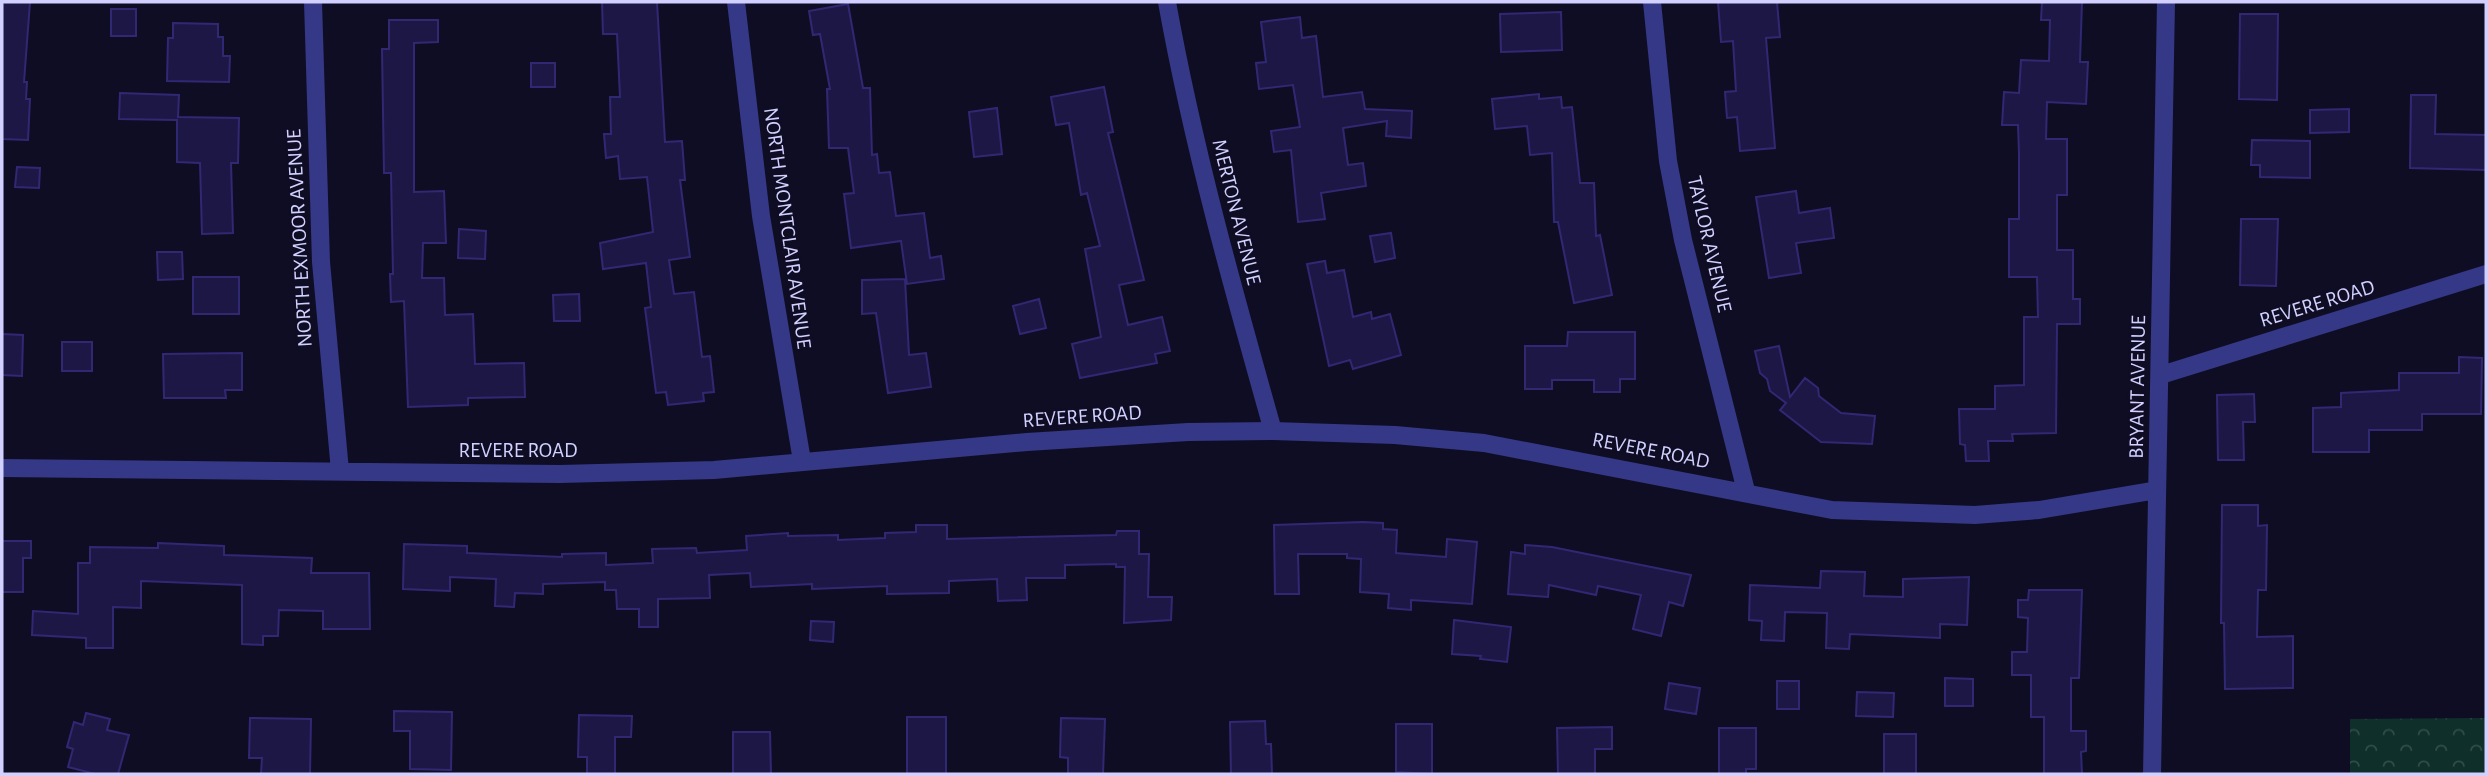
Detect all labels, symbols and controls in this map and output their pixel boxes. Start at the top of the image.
street label: NORTH MONTCLAIR AVENUE [760,106,815,350]
street label: NORTH EXMOOR AVENUE [283,128,316,348]
street label: MERTON AVENUE [1208,137,1265,287]
street label: TAYLOR AVENUE [1684,174,1735,314]
street label: REVERE ROAD [2257,276,2377,331]
street label: BRYANT AVENUE [2126,315,2149,459]
street label: REVERE ROAD [1022,402,1142,431]
street label: REVERE ROAD [1590,429,1711,472]
street label: REVERE ROAD [458,440,578,461]

